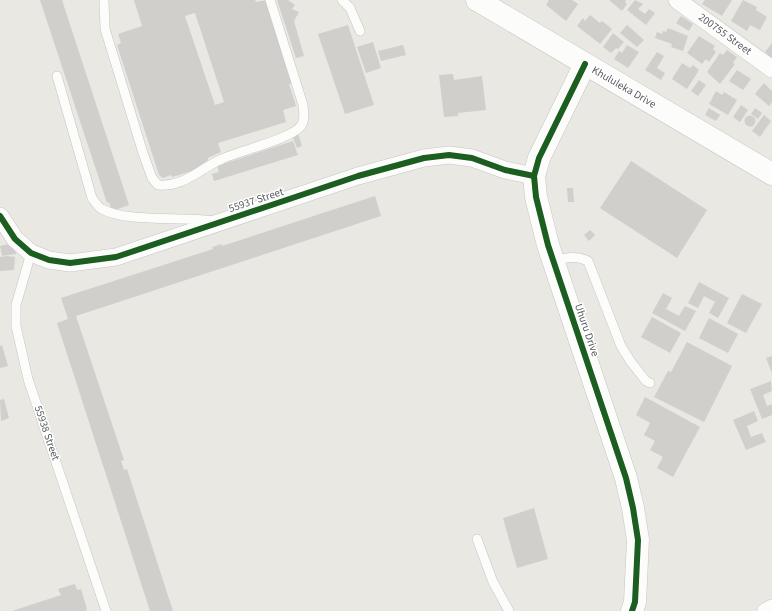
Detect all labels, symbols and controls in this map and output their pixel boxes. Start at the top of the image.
street label: 200755 Street [695,10,755,59]
street label: Khululeka Drive [589,62,660,112]
street label: 55937 Street [227,184,286,216]
street label: Uhuru Drive [571,302,603,359]
street label: 55938 Street [31,404,63,463]

